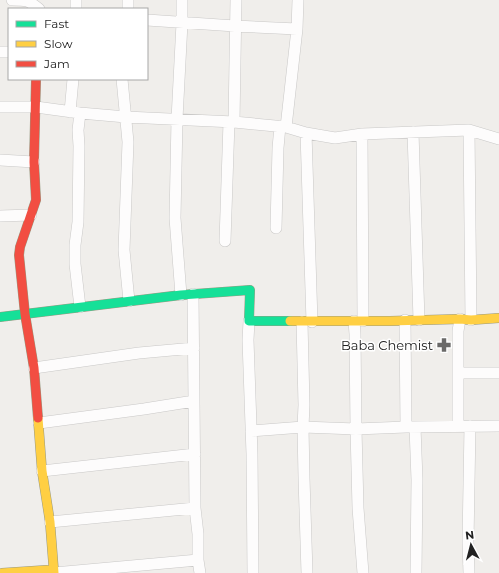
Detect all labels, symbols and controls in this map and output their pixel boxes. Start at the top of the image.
legend [8,8,148,80]
text: Fast [44,16,69,31]
text: Slow [44,36,73,51]
text: Jam [43,56,70,71]
place label: Baba Chemist [341,337,433,353]
pharmacy icon: Baba Chemist [436,337,452,353]
north arrow [451,525,491,565]
text: N [465,528,475,543]

